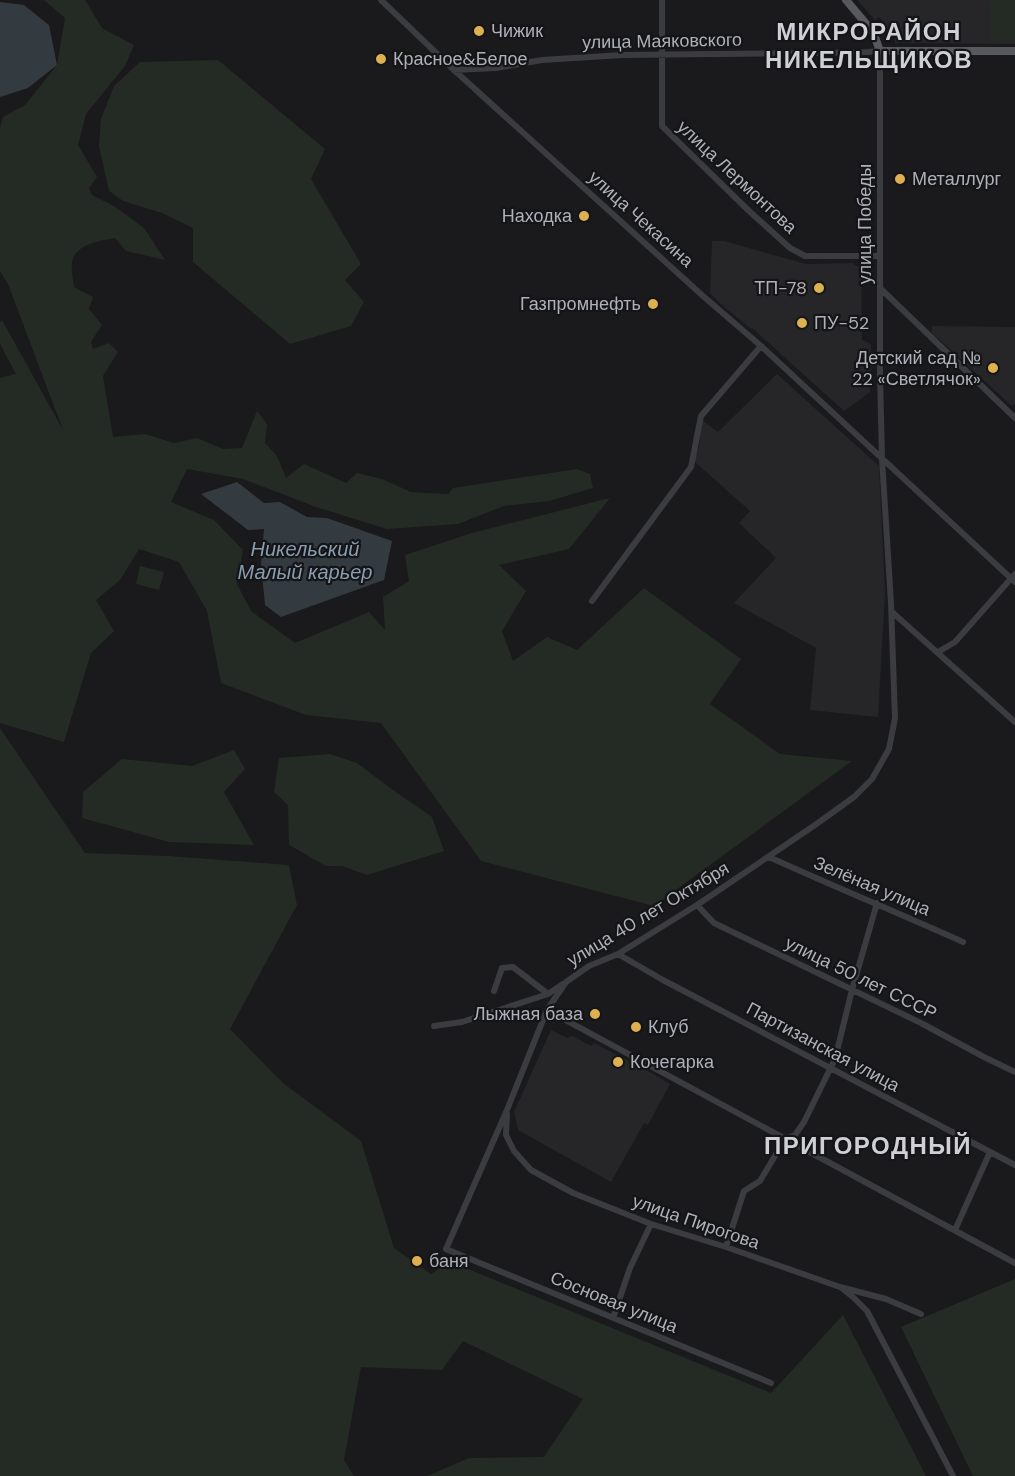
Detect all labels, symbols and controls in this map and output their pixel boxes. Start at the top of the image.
district label: МИКРОРАЙОН НИКЕЛЬЩИКОВ [765,16,973,75]
place label: Чижик [491,19,543,43]
marker: Чижик [472,24,486,38]
street label: улица Маяковского [582,28,742,54]
place label: Красное&Белое [393,47,528,71]
marker: Красное&Белое [374,52,388,66]
street label: улица Лермонтова [672,115,803,240]
street label: улица Победы [853,164,877,284]
street label: улица Чекасина [583,165,699,273]
place label: Металлург [912,167,1001,191]
marker: Металлург [893,172,907,186]
place label: Находка [502,204,573,228]
marker: Находка [577,209,591,223]
place label: ТП-78 [754,276,807,300]
marker: ТП-78 [812,281,826,295]
place label: Газпромнефть [520,292,641,316]
marker: Газпромнефть [646,297,660,311]
place label: ПУ-52 [814,311,869,335]
marker: ПУ-52 [795,316,809,330]
place label: Детский сад № 22 «Светлячок» [852,346,981,391]
marker: Детский сад № 22 «Светлячок» [986,361,1000,375]
water label: Никельский Малый карьер [238,536,373,585]
street label: Зелёная улица [810,851,935,922]
street label: улица 40 лет Октября [562,856,734,972]
street label: улица 50 лет СССР [781,931,941,1025]
street label: Партизанская улица [742,996,905,1098]
place label: Лыжная база [474,1002,584,1026]
marker: Лыжная база [588,1007,602,1021]
place label: Клуб [648,1015,689,1039]
marker: Клуб [629,1020,643,1034]
place label: Кочегарка [630,1050,715,1074]
marker: Кочегарка [611,1055,625,1069]
district label: ПРИГОРОДНЫЙ [764,1130,972,1161]
street label: улица Пирогова [629,1189,764,1255]
place label: баня [429,1249,469,1273]
marker: баня [410,1254,424,1268]
street label: Сосновая улица [547,1266,682,1339]

